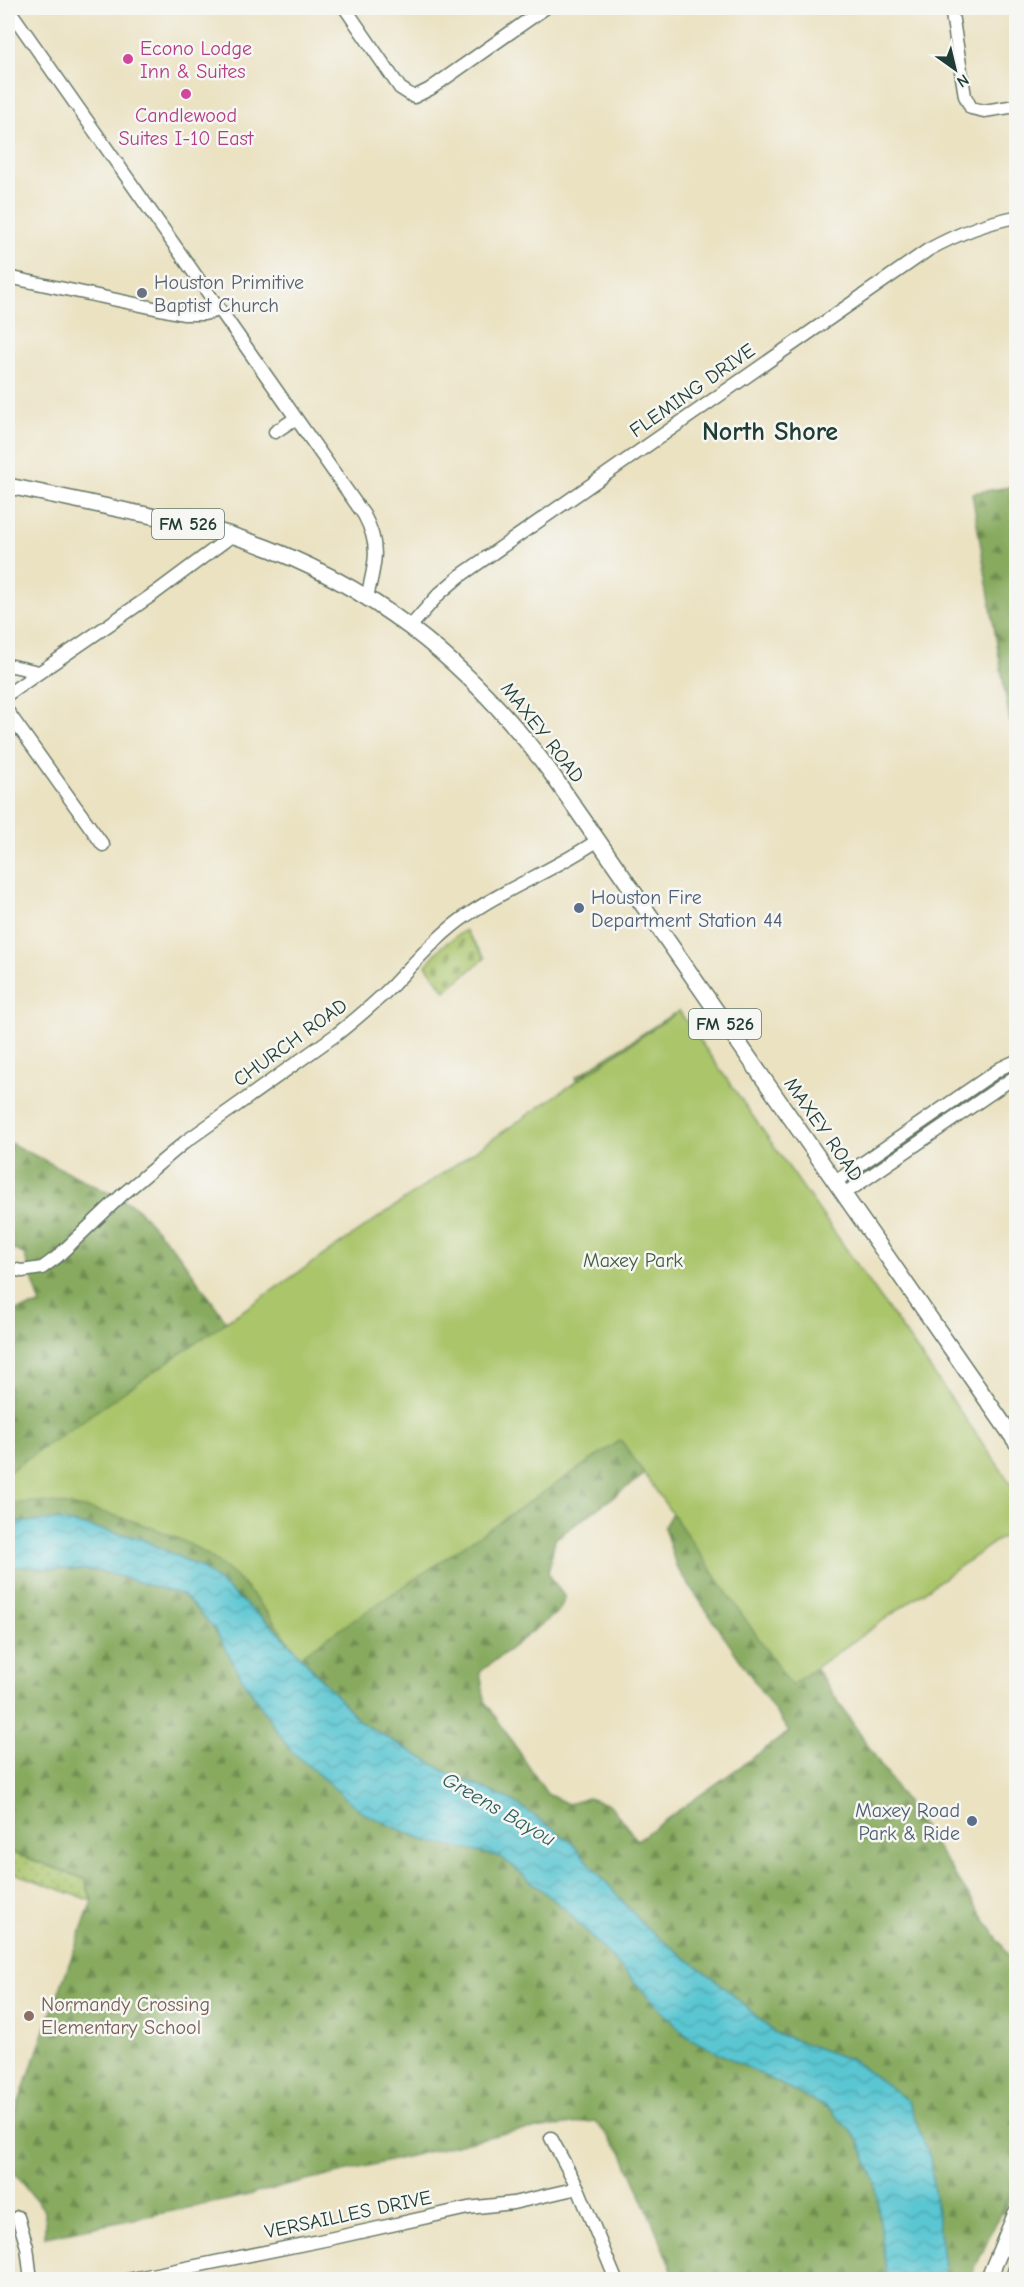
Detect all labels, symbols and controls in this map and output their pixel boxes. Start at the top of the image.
place label: Econo Lodge Inn & Suites [140,37,252,83]
north arrow [925,39,985,99]
marker: Econo Lodge Inn & Suites [121,52,135,66]
text: N [953,70,972,91]
marker: Candlewood Suites I-10 East [179,87,193,101]
place label: Candlewood Suites I-10 East [118,104,255,150]
place label: Houston Primitive Baptist Church [154,271,304,317]
marker: Houston Primitive Baptist Church [135,286,149,300]
street label: FLEMING DRIVE [625,339,759,442]
district label: North Shore [702,417,838,447]
road number: FM 526 [152,509,224,539]
street label: MAXEY ROAD [496,677,589,787]
place label: Houston Fire Department Station 44 [591,886,783,932]
marker: Houston Fire Department Station 44 [572,901,586,915]
street label: CHURCH ROAD [229,993,352,1091]
road number: FM 526 [689,1009,761,1039]
street label: MAXEY ROAD [779,1073,868,1186]
park label: Maxey Park [583,1249,683,1272]
water label: Greens Bayou [438,1767,560,1851]
place label: Maxey Road Park & Ride [855,1799,960,1845]
marker: Maxey Road Park & Ride [965,1814,979,1828]
place label: Normandy Crossing Elementary School [41,1993,210,2039]
marker: Normandy Crossing Elementary School [22,2009,36,2023]
street label: VERSAILLES DRIVE [263,2186,434,2243]

